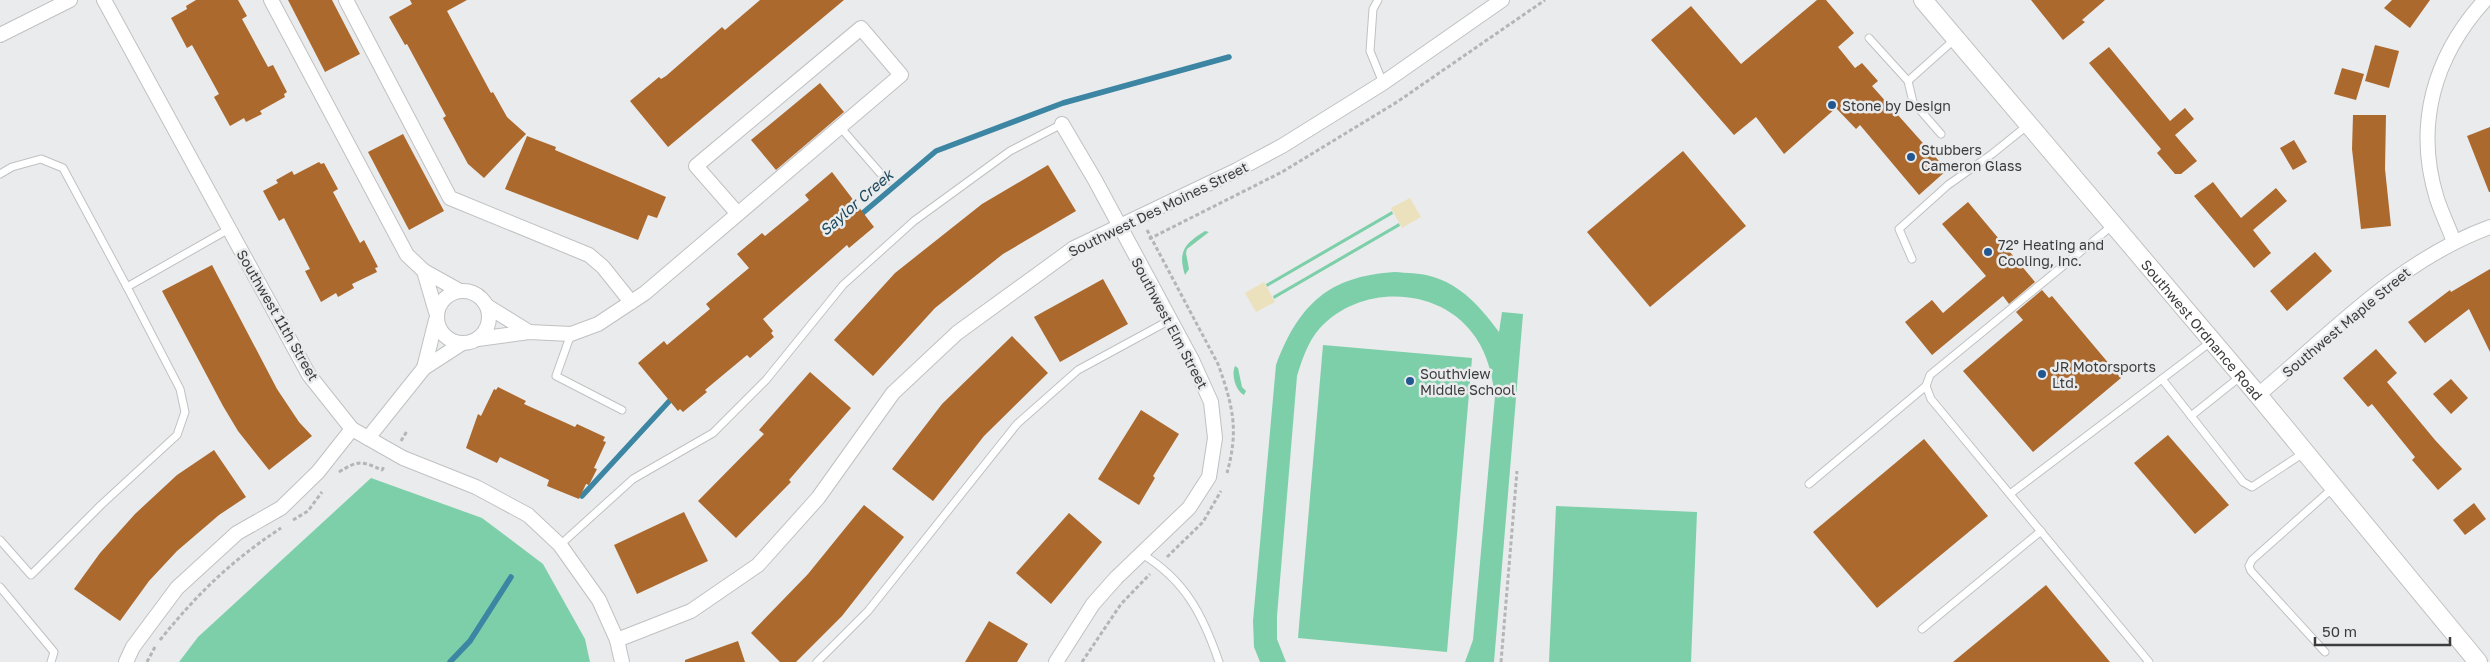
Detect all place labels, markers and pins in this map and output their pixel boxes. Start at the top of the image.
place label: Stone by Design [1842,97,1951,114]
marker: Stone by Design [1826,99,1838,111]
place label: Stubbers Cameron Glass [1921,141,2022,174]
marker: Stubbers Cameron Glass [1905,151,1917,163]
place label: 72° Heating and Cooling, Inc. [1998,236,2104,269]
marker: 72° Heating and Cooling, Inc. [1982,246,1994,258]
place label: JR Motorsports Ltd. [2052,358,2156,391]
place label: Southview Middle School [1420,365,1515,398]
marker: JR Motorsports Ltd. [2036,368,2048,380]
marker: Southview Middle School [1404,375,1416,387]

